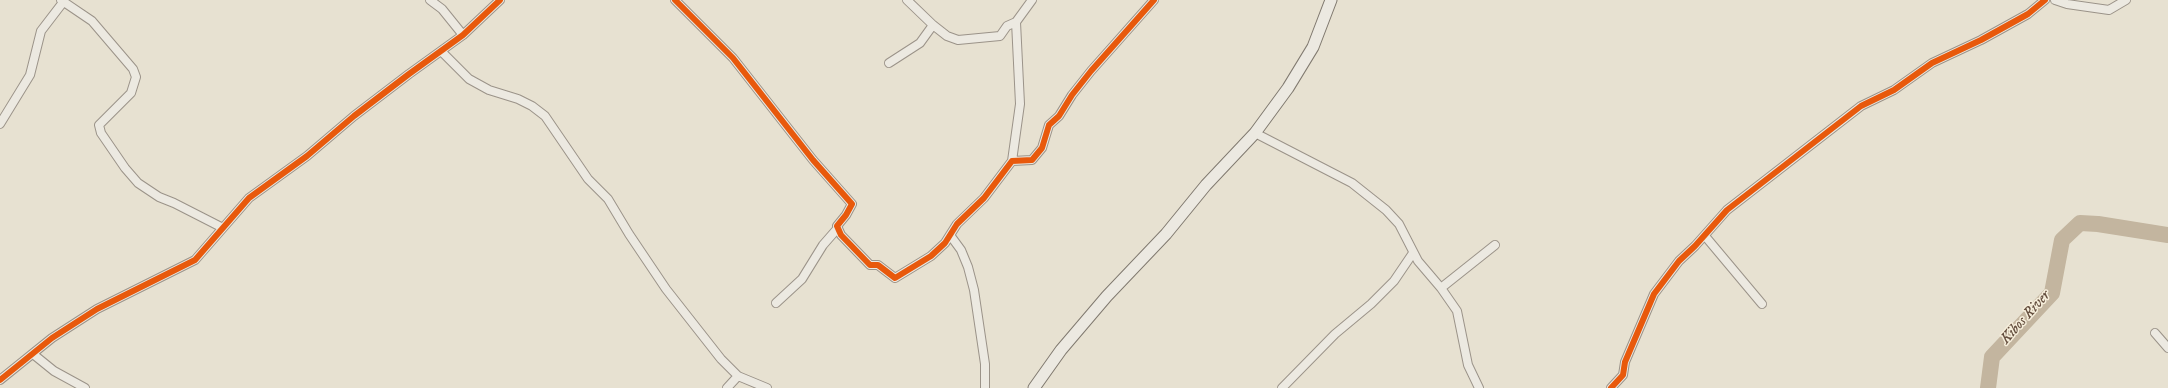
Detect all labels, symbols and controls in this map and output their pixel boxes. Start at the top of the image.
water label: Kibos River [1997,288,2055,348]

